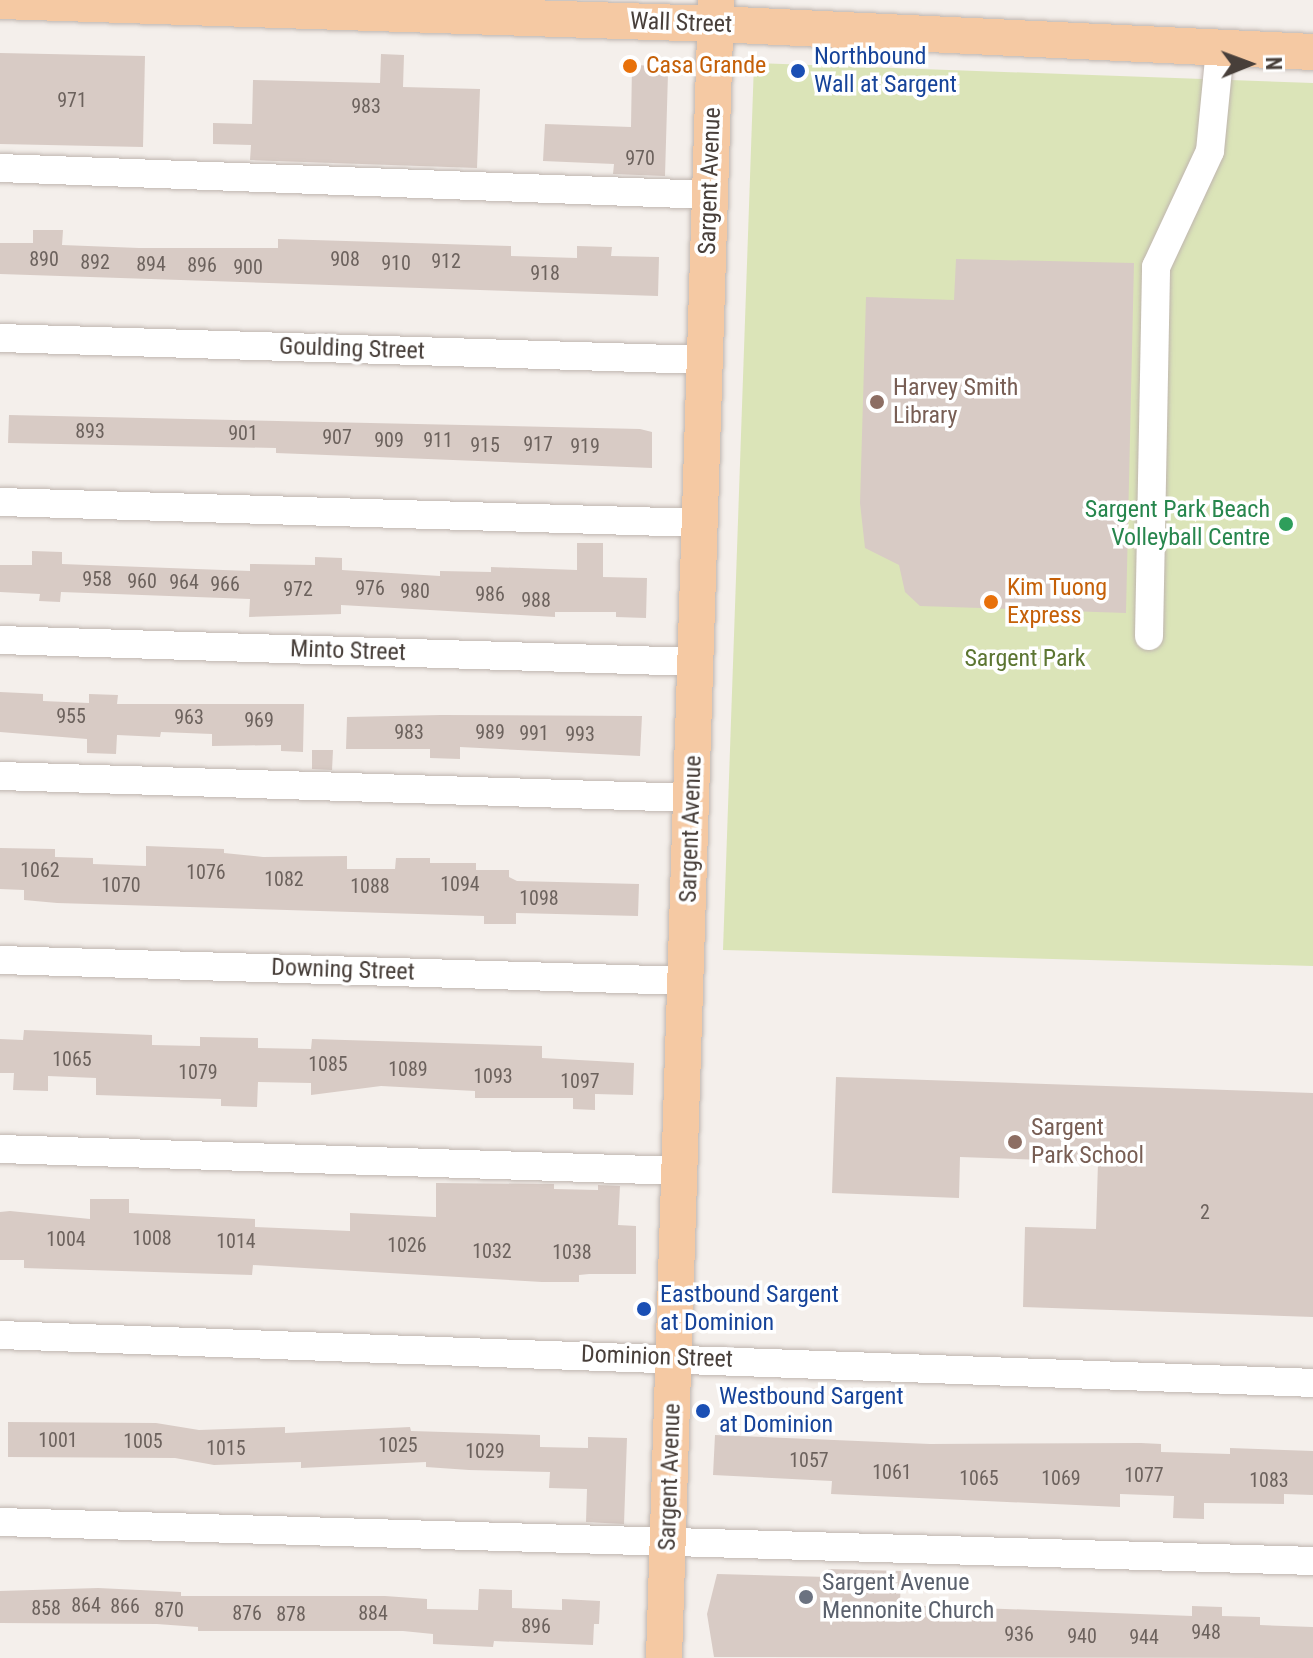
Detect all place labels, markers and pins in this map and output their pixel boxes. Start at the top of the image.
place label: Northbound Wall at Sargent [814,43,957,99]
place label: Casa Grande [646,52,766,80]
marker: Casa Grande [621,57,639,75]
marker: Northbound Wall at Sargent [789,62,807,80]
place label: Harvey Smith Library [893,374,1018,430]
marker: Harvey Smith Library [868,393,886,411]
place label: Sargent Park Beach Volleyball Centre [1085,496,1270,552]
marker: Sargent Park Beach Volleyball Centre [1277,515,1295,533]
place label: Kim Tuong Express [1007,574,1108,630]
marker: Kim Tuong Express [982,593,1000,611]
place label: Sargent Park School [1031,1114,1144,1170]
marker: Sargent Park School [1006,1133,1024,1151]
place label: Eastbound Sargent at Dominion [660,1281,839,1337]
marker: Eastbound Sargent at Dominion [635,1300,653,1318]
place label: Westbound Sargent at Dominion [719,1383,904,1439]
marker: Westbound Sargent at Dominion [694,1402,712,1420]
place label: Sargent Avenue Mennonite Church [822,1569,994,1625]
marker: Sargent Avenue Mennonite Church [797,1588,815,1606]

